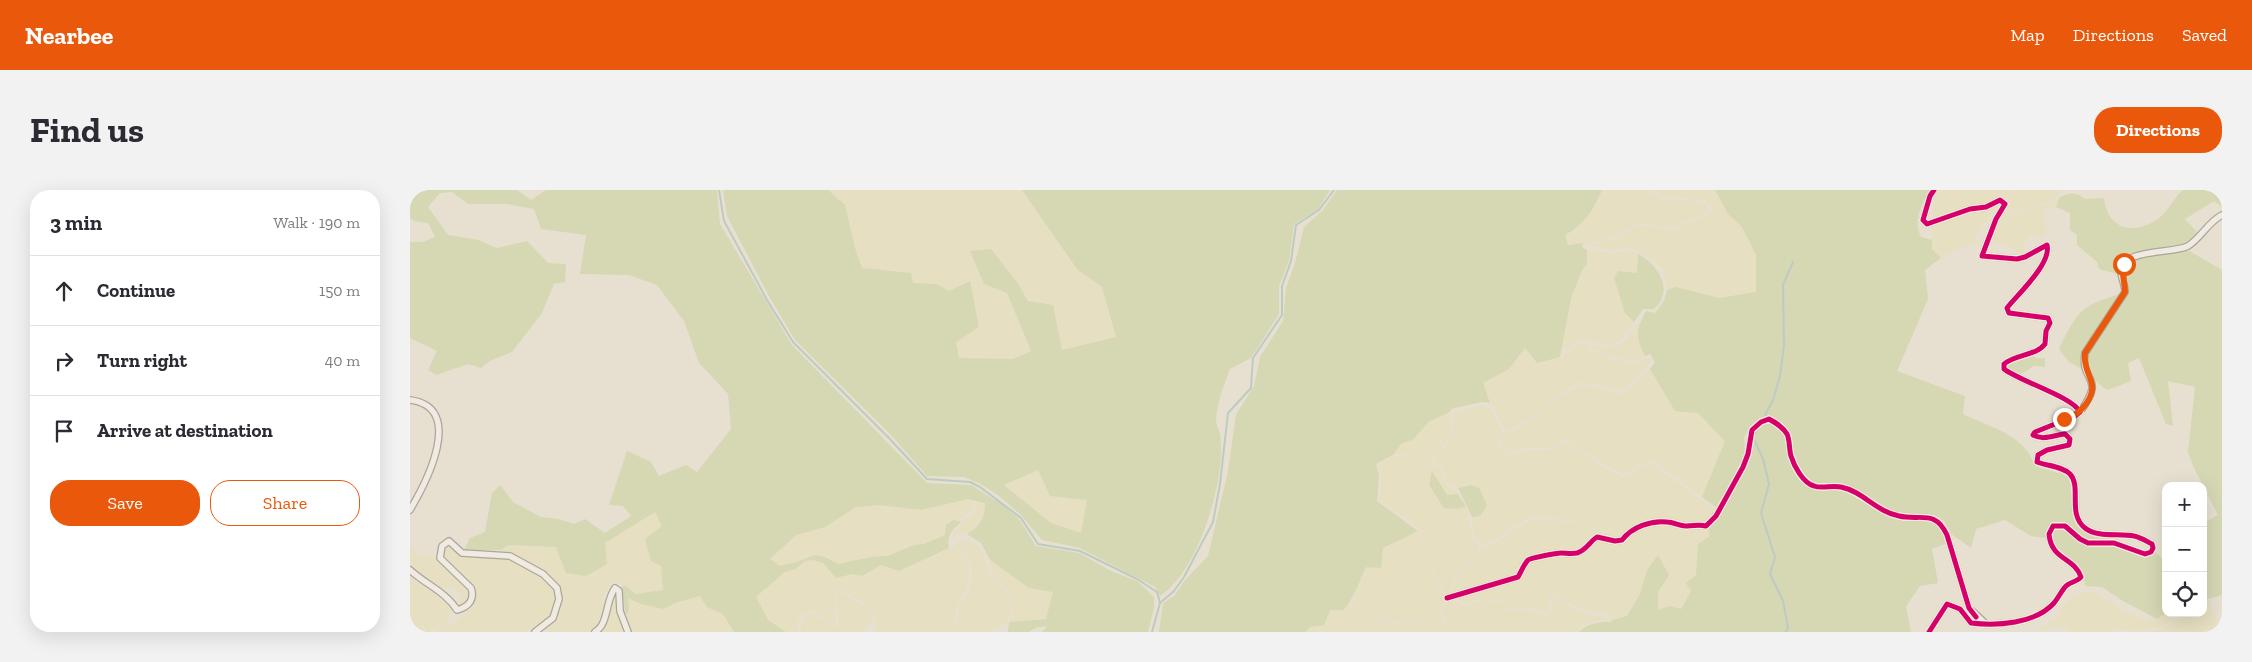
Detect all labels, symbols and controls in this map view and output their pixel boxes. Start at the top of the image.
text: Nearbee [25,21,113,50]
text: Map [2010,24,2045,46]
text: Directions [2073,24,2154,46]
text: Saved [2182,24,2227,46]
button: Directions [2094,107,2222,153]
text: Find us [30,109,144,151]
text: 3 min [50,210,102,235]
text: Walk · 190 m [273,213,360,232]
route start [2113,253,2136,276]
icon: ahead [50,277,78,305]
text: Continue [97,279,175,302]
text: 150 m [319,281,360,300]
icon: right [50,347,78,375]
text: Turn right [97,349,187,372]
text: 40 m [325,351,360,370]
route end [2053,408,2076,431]
icon: arrive [50,417,78,445]
text: Arrive at destination [97,419,273,442]
button: Save [50,480,200,526]
button: Share [210,480,360,526]
map controls [2162,482,2207,617]
button: + [2162,482,2207,527]
button: − [2162,527,2207,572]
button: locate [2162,572,2207,617]

